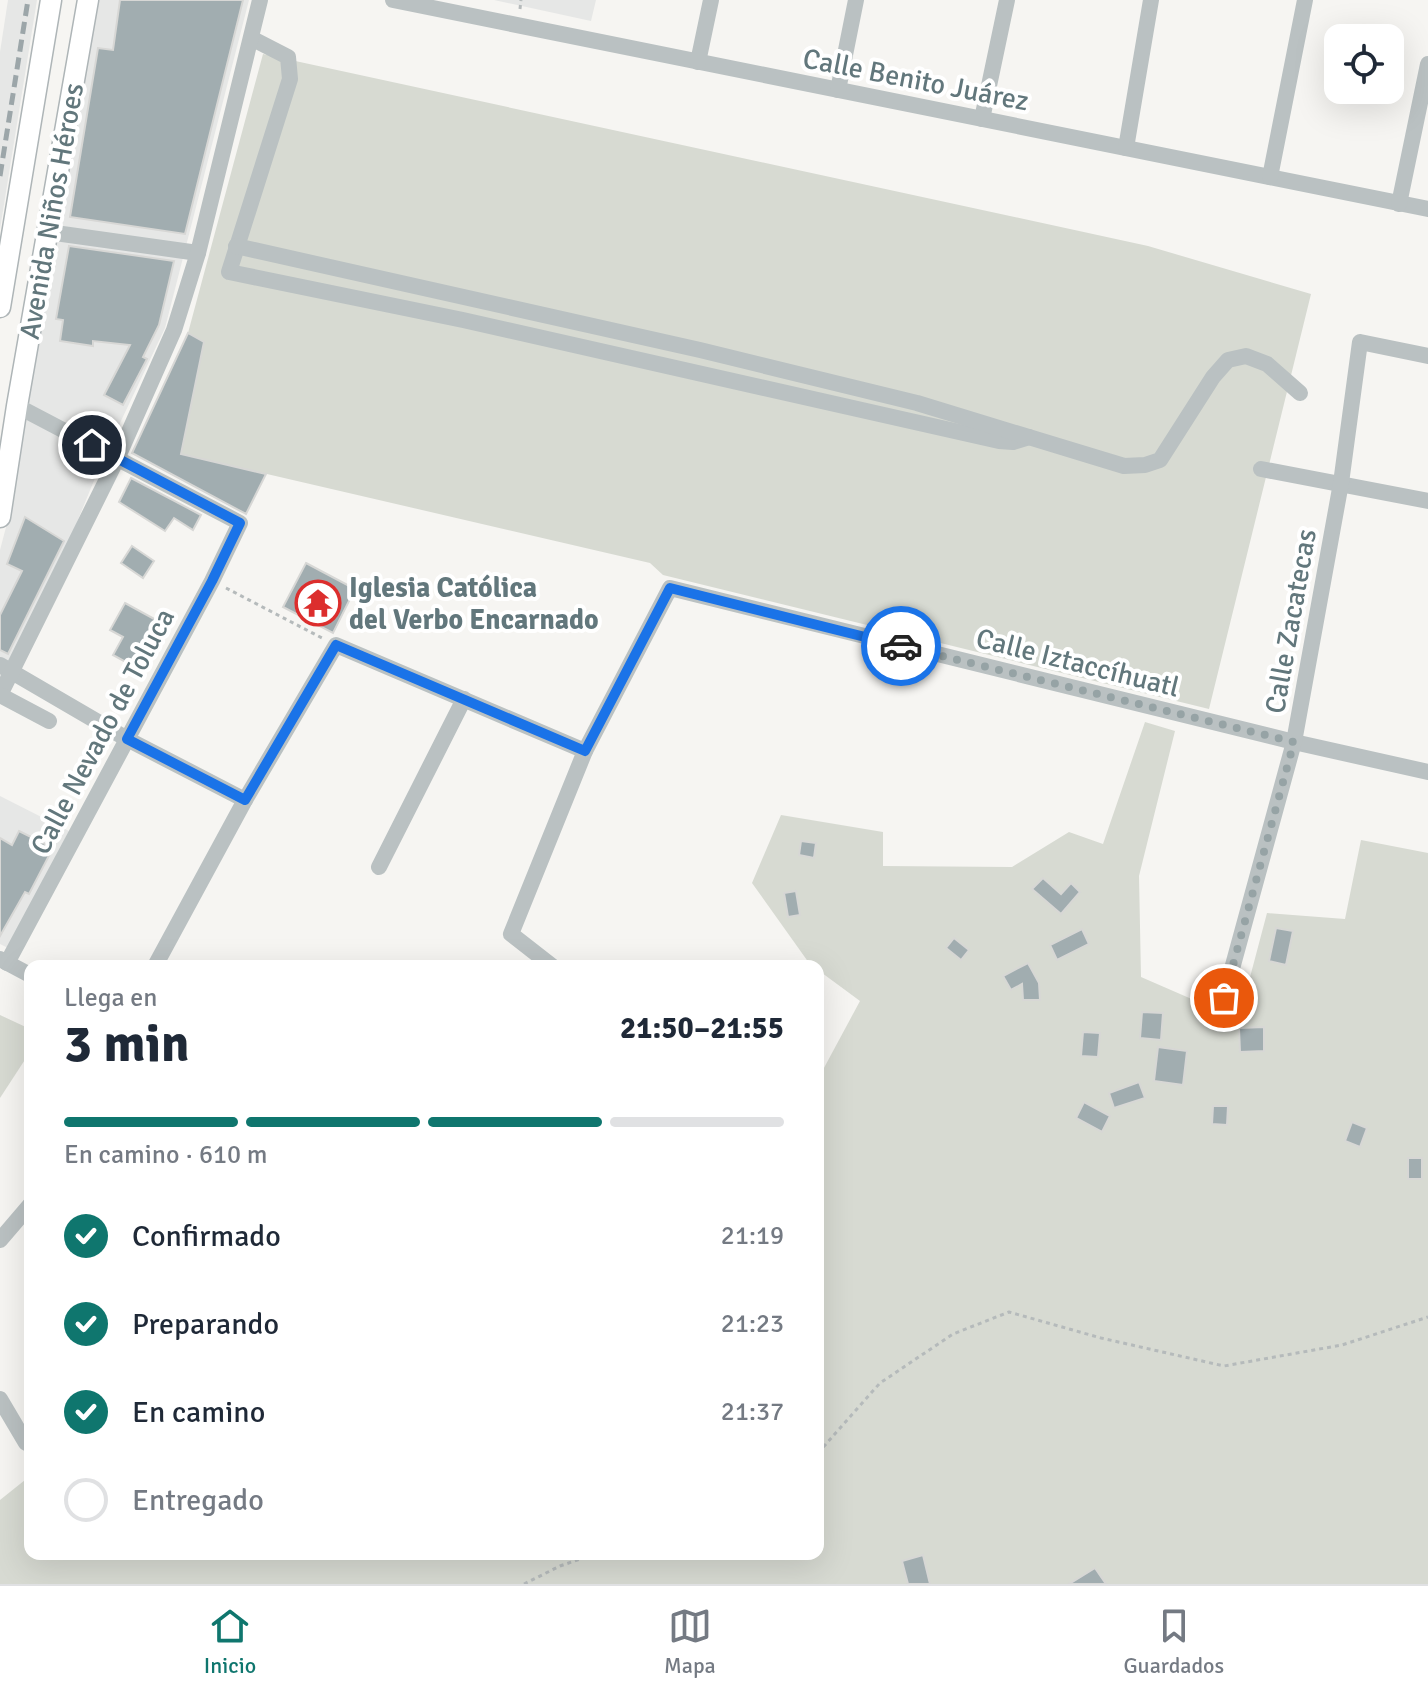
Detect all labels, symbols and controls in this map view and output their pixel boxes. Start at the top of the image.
map controls [1324,24,1404,104]
button: locate [1324,24,1404,104]
street label: Calle Benito Juárez [800,41,1032,119]
street label: Avenida Niños Héroes [13,80,91,342]
pin [58,411,126,479]
icon: home [70,423,114,467]
street label: Calle Zacatecas [1258,526,1324,716]
place label: Iglesia Católica del Verbo Encarnado [349,571,599,637]
temple icon: Iglesia Católica del Verbo Encarnado [294,579,342,627]
street label: Calle Nevado de Toluca [24,603,182,860]
courier [861,606,941,686]
street label: Calle Iztaccíhuatl [973,621,1183,705]
icon: car [879,624,923,668]
pin [1190,964,1258,1032]
icon: bag [1202,976,1246,1020]
text: Llega en [64,982,158,1014]
text: 21:50–21:55 [620,1010,784,1047]
text: 3 min [64,1012,190,1076]
text: En camino · 610 m [64,1139,267,1171]
icon: check [64,1214,108,1258]
text: Confirmado [132,1218,281,1255]
text: 21:19 [721,1220,784,1252]
icon: check [64,1302,108,1346]
text: Preparando [132,1306,279,1343]
text: 21:23 [721,1308,784,1340]
icon: check [64,1390,108,1434]
text: En camino [132,1394,265,1431]
text: 21:37 [721,1396,784,1428]
text: Entregado [132,1482,264,1519]
tab: Inicio [204,1604,256,1679]
tab: Mapa [664,1604,716,1679]
tab: Guardados [1123,1604,1224,1679]

